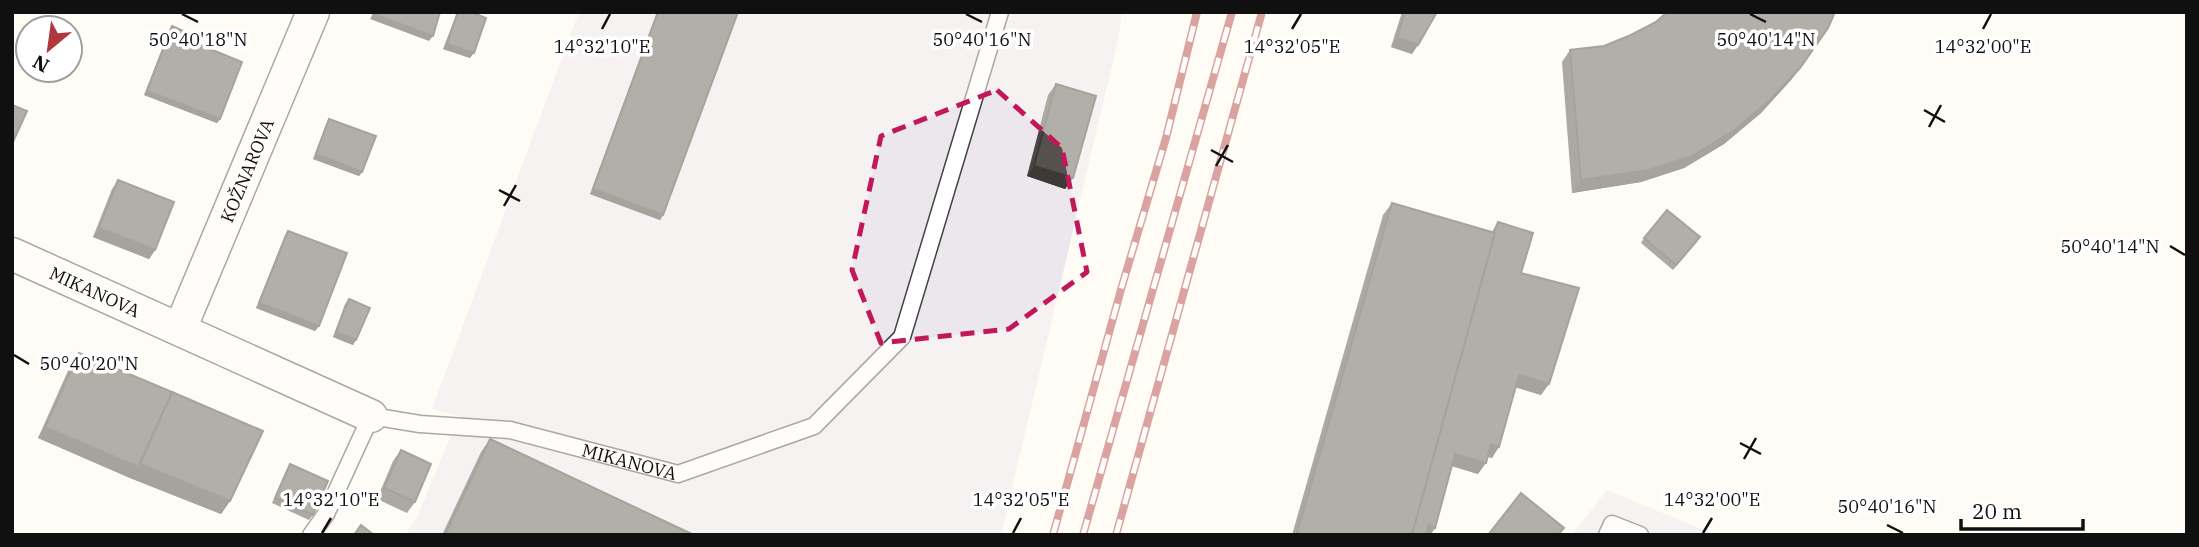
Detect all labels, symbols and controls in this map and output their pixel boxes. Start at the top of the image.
north arrow [14,14,84,84]
text: 50°40'18"N [149,28,248,51]
text: 50°40'16"N [933,28,1032,51]
text: 50°40'14"N [1717,28,1816,51]
text: 14°32'10"E [554,35,650,58]
text: 14°32'05"E [1244,35,1340,58]
text: 14°32'00"E [1935,35,2031,58]
text: N [28,50,53,78]
street label: KOŽNAROVA [215,114,279,226]
text: 50°40'14"N [2061,235,2160,258]
street label: MIKANOVA [46,261,144,322]
text: 50°40'20"N [40,352,139,375]
street label: MIKANOVA [580,438,680,485]
text: 14°32'10"E [283,488,379,511]
text: 14°32'05"E [973,488,1069,511]
text: 14°32'00"E [1664,488,1760,511]
scale bar [1961,488,2084,532]
text: 50°40'16"N [1838,495,1937,518]
text: 20 m [1972,497,2022,525]

